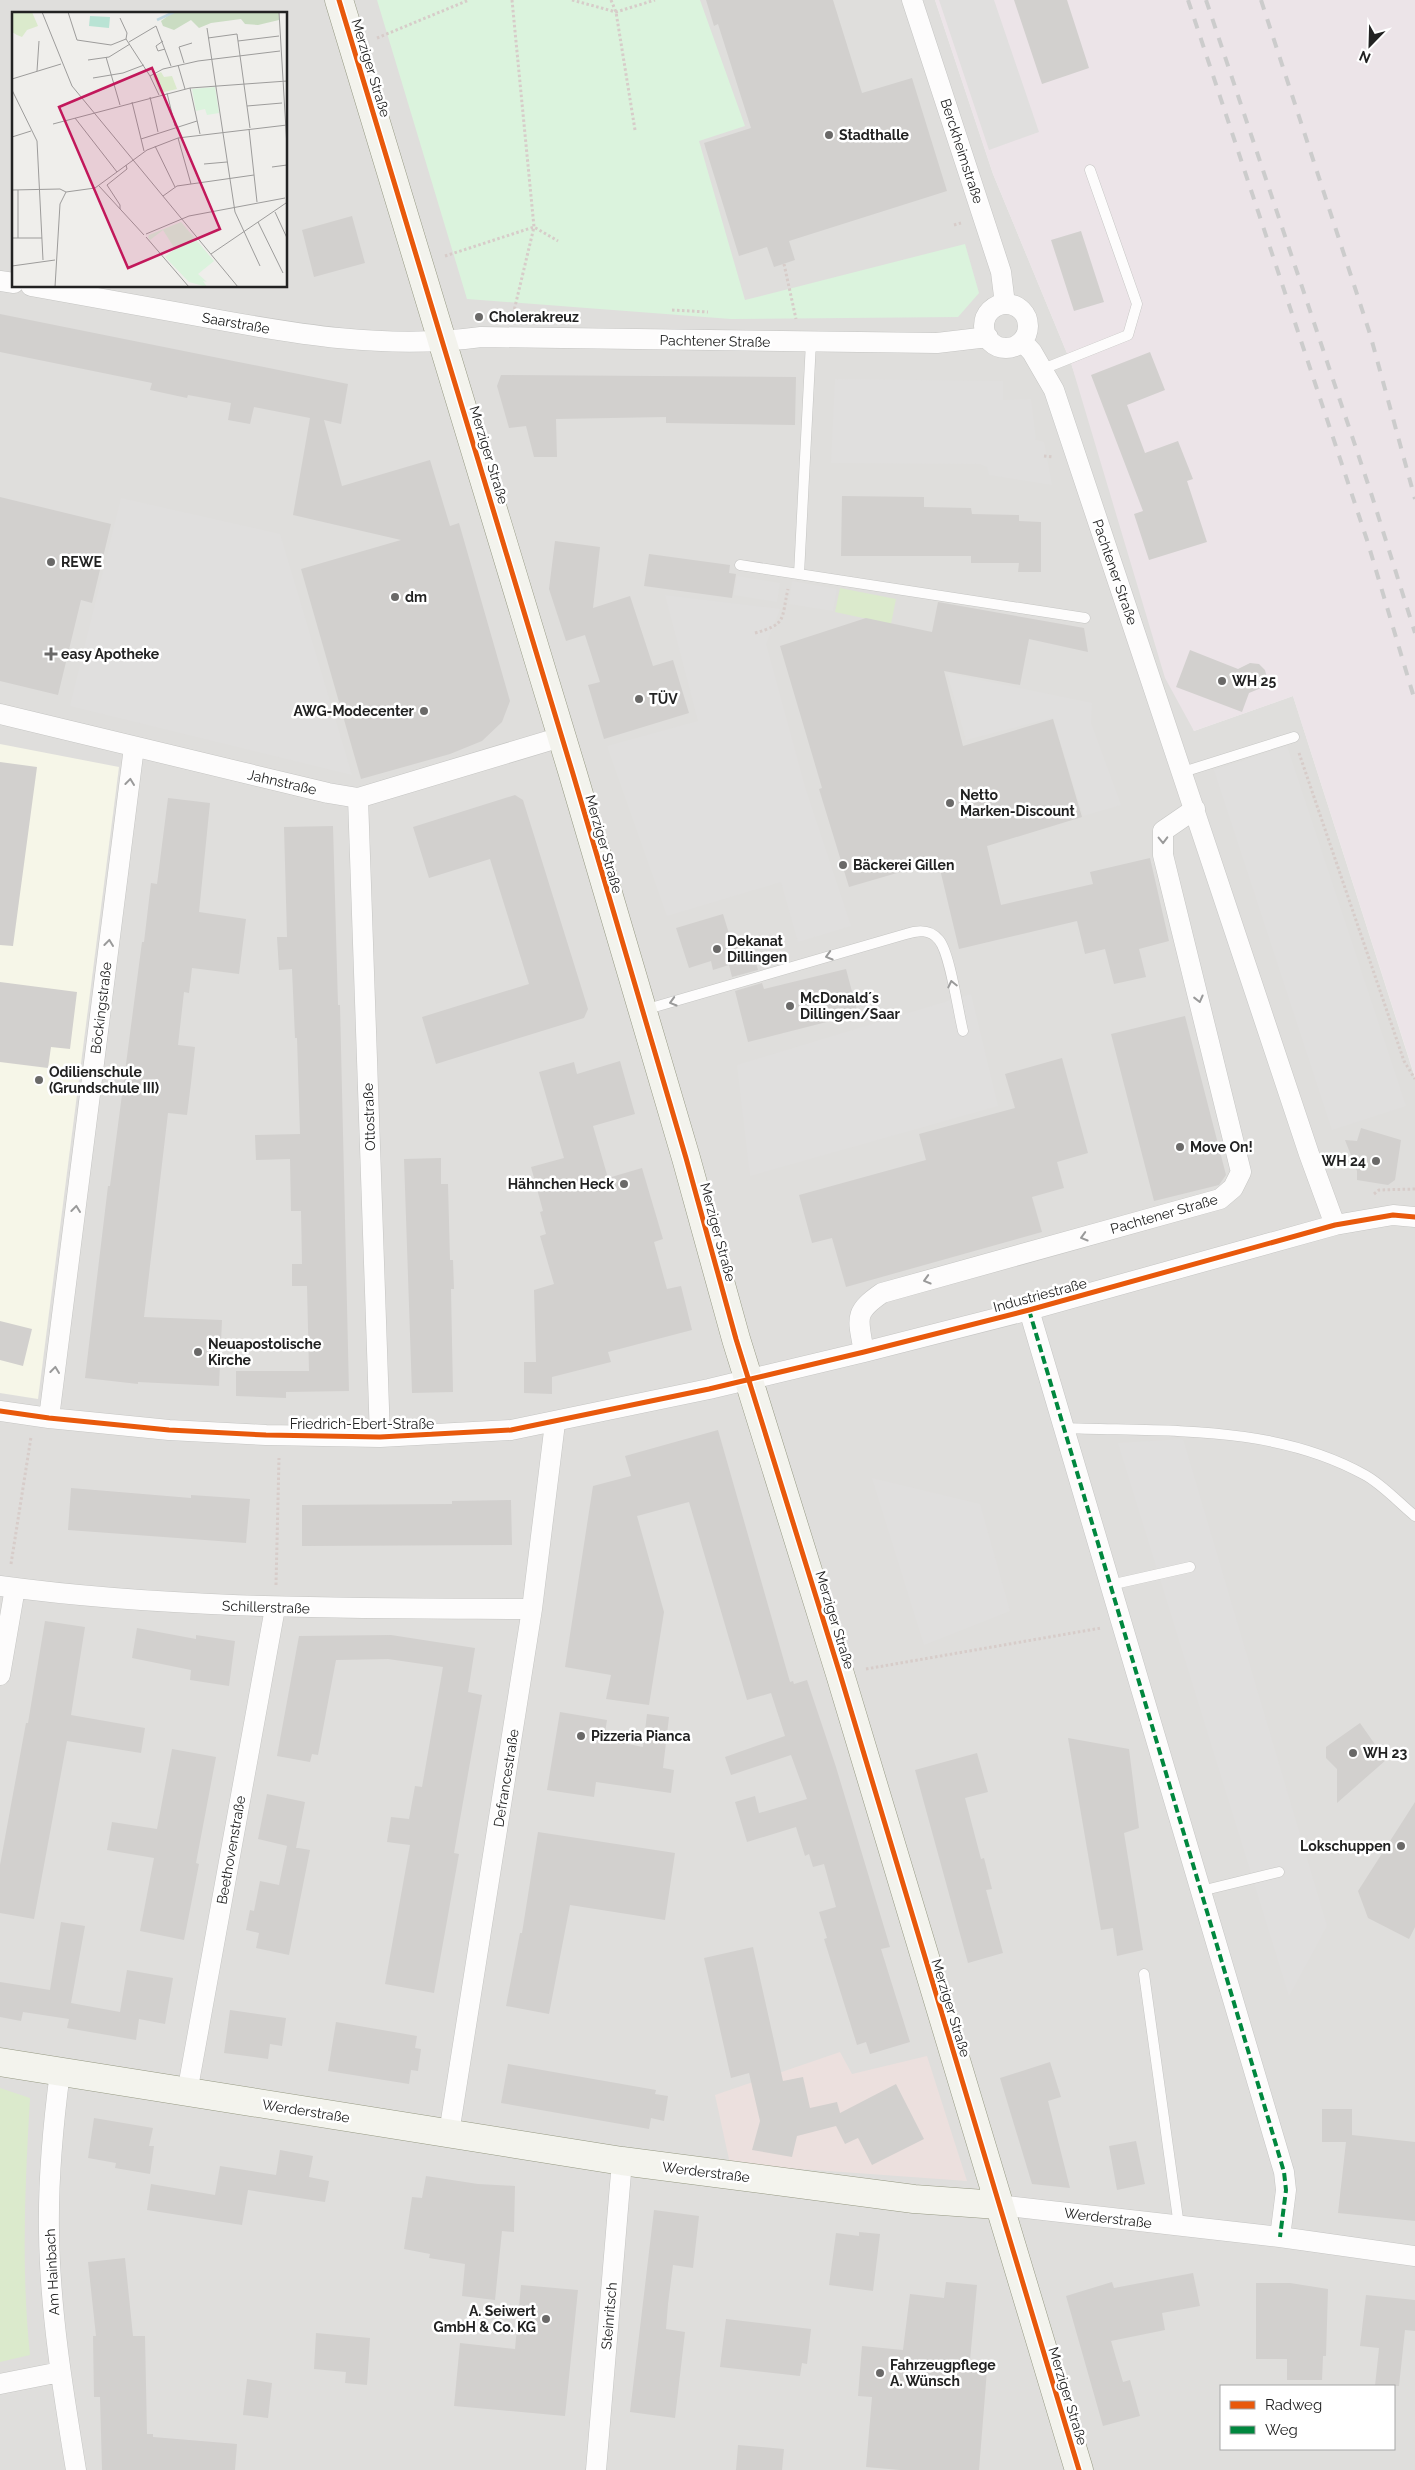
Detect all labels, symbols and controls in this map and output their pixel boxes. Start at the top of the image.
inset map [12,12,288,288]
street label: Merziger Straße [348,17,394,119]
north arrow [1345,20,1395,70]
text: N [1357,48,1373,66]
street label: Berckheimstraße [937,96,987,206]
place label: Stadthalle [839,127,910,143]
marker: Stadthalle [823,129,835,141]
street label: Saarstraße [201,309,271,337]
place label: Cholerakreuz [489,309,579,325]
marker: Cholerakreuz [473,311,485,323]
street label: Pachtener Straße [659,332,771,350]
street label: Merziger Straße [466,404,512,506]
street label: Pachtener Straße [1089,517,1141,627]
place label: REWE [61,554,102,570]
marker: REWE [45,556,57,568]
place label: dm [405,589,427,605]
marker: dm [389,591,401,603]
place label: easy Apotheke [61,646,160,662]
marker: easy Apotheke [45,648,57,660]
place label: WH 25 [1232,673,1276,689]
marker: WH 25 [1216,675,1228,687]
place label: TÜV [649,690,678,707]
marker: TÜV [633,693,645,705]
place label: AWG-Modecenter [293,703,415,719]
marker: AWG-Modecenter [418,705,430,717]
street label: Jahnstraße [246,766,318,798]
one-way arrow [124,778,135,786]
place label: Netto Marken-Discount [960,787,1075,819]
street label: Merziger Straße [582,793,626,895]
marker: Netto Marken-Discount [944,797,956,809]
one-way arrow [1158,837,1168,845]
place label: Bäckerei Gillen [853,857,954,873]
marker: Bäckerei Gillen [837,859,849,871]
place label: Dekanat Dillingen [727,933,787,965]
one-way arrow [103,939,114,947]
marker: Dekanat Dillingen [711,943,723,955]
one-way arrow [825,951,833,961]
street label: Böckingstraße [87,961,115,1055]
one-way arrow [947,979,958,988]
place label: McDonald´s Dillingen/Saar [800,990,900,1022]
one-way arrow [1193,994,1204,1003]
one-way arrow [669,996,677,1006]
marker: McDonald´s Dillingen/Saar [784,1000,796,1012]
place label: Odilienschule (Grundschule III) [49,1064,159,1096]
marker: Odilienschule (Grundschule III) [33,1074,45,1086]
street label: Ottostraße [360,1083,378,1151]
place label: Move On! [1190,1139,1253,1155]
marker: Move On! [1174,1141,1186,1153]
place label: WH 24 [1322,1153,1366,1169]
marker: WH 24 [1370,1155,1382,1167]
place label: Hähnchen Heck [508,1176,614,1192]
marker: Hähnchen Heck [618,1178,630,1190]
street label: Merziger Straße [697,1181,739,1283]
street label: Pachtener Straße [1109,1191,1219,1237]
one-way arrow [70,1204,81,1212]
one-way arrow [1080,1231,1089,1241]
one-way arrow [924,1275,932,1285]
street label: Industriestraße [991,1275,1089,1315]
place label: Neuapostolische Kirche [208,1336,322,1368]
marker: Neuapostolische Kirche [192,1346,204,1358]
one-way arrow [49,1365,60,1373]
street label: Friedrich-Ebert-Straße [290,1416,434,1432]
street label: Merziger Straße [812,1569,858,1671]
street label: Schillerstraße [222,1597,310,1617]
street label: Defrancestraße [490,1728,522,1828]
place label: Pizzeria Pianca [591,1728,690,1744]
marker: Pizzeria Pianca [575,1730,587,1742]
place label: WH 23 [1363,1745,1407,1761]
marker: WH 23 [1347,1747,1359,1759]
street label: Beethovenstraße [214,1794,248,1906]
place label: Lokschuppen [1300,1838,1391,1854]
marker: Lokschuppen [1395,1840,1407,1852]
street label: Merziger Straße [928,1957,974,2059]
street label: Werderstraße [261,2096,351,2126]
street label: Werderstraße [661,2159,751,2185]
street label: Werderstraße [1063,2205,1153,2231]
street label: Am Hainbach [42,2228,62,2316]
street label: Steinritsch [598,2282,620,2350]
place label: A. Seiwert GmbH & Co. KG [434,2303,537,2335]
marker: A. Seiwert GmbH & Co. KG [540,2313,552,2325]
street label: Merziger Straße [1045,2345,1091,2447]
place label: Fahrzeugpflege A. Wünsch [890,2357,996,2389]
marker: Fahrzeugpflege A. Wünsch [874,2367,886,2379]
legend [1220,2385,1395,2450]
text: Radweg [1265,2396,1322,2414]
text: Weg [1265,2421,1298,2439]

